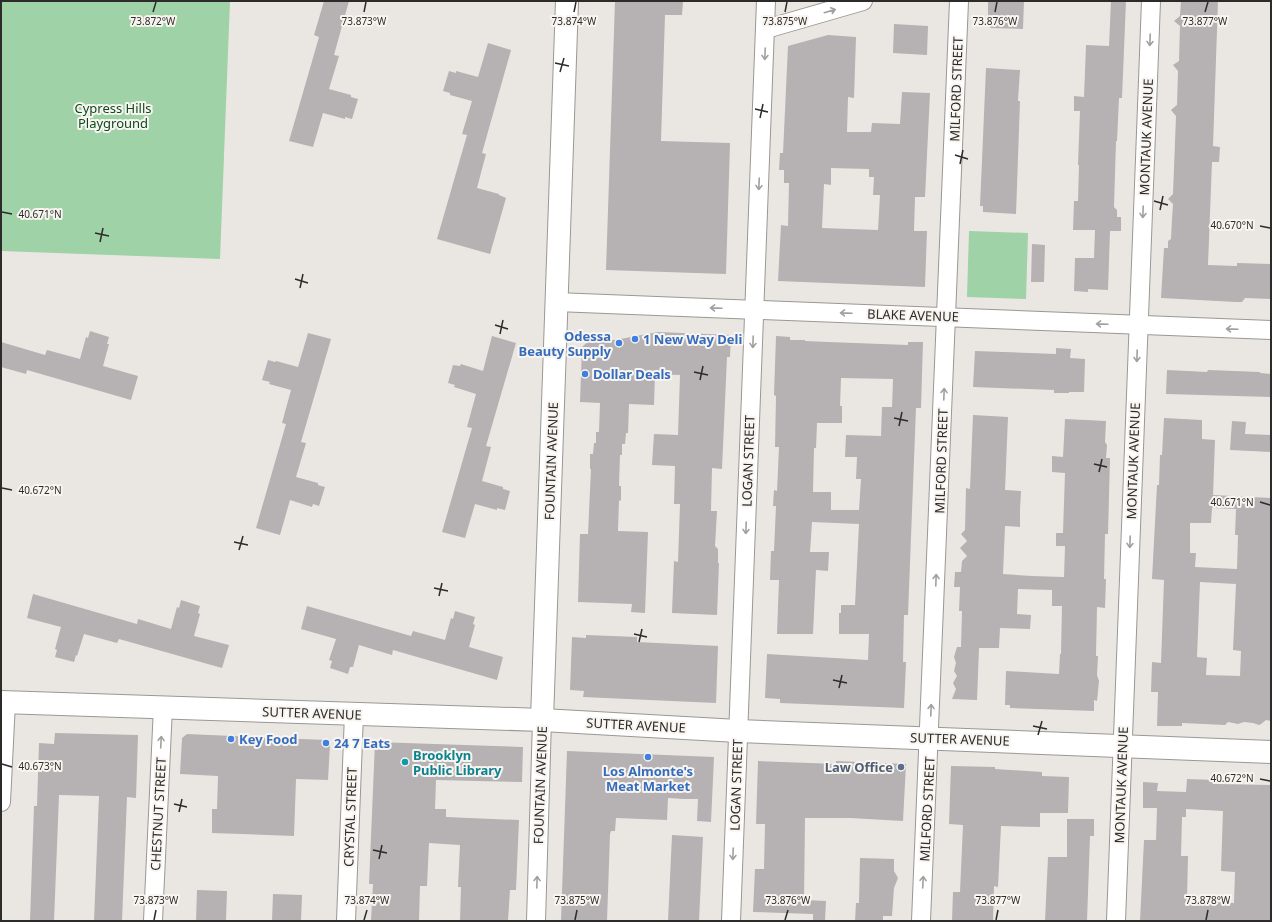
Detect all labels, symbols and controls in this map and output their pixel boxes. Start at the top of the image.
one-way arrow [824,6,837,14]
text: 73.872°W [131,14,176,28]
text: 73.873°W [342,14,387,28]
text: 73.874°W [552,14,597,28]
text: 73.875°W [763,14,808,28]
text: 73.876°W [973,14,1018,28]
text: 73.877°W [1183,14,1228,28]
one-way arrow [1146,33,1153,46]
street label: MILFORD STREET [945,35,967,142]
one-way arrow [761,47,769,60]
street label: MONTAUK AVENUE [1135,78,1157,196]
park label: Cypress Hills Playground [74,99,152,132]
one-way arrow [756,177,763,190]
one-way arrow [1139,205,1147,218]
text: 40.671°N [18,207,62,221]
text: 40.670°N [1210,218,1254,232]
one-way arrow [710,304,723,311]
street label: BLAKE AVENUE [867,304,959,326]
one-way arrow [840,309,853,316]
one-way arrow [1096,320,1109,327]
one-way arrow [1226,325,1239,332]
place label: Odessa Beauty Supply [519,327,612,360]
place label: 1 New Way Deli [643,330,742,348]
marker: 1 New Way Deli [630,334,640,344]
one-way arrow [749,335,756,348]
marker: Odessa Beauty Supply [614,338,624,348]
one-way arrow [1134,349,1141,362]
place label: Dollar Deals [593,365,671,383]
marker: Dollar Deals [580,369,590,379]
one-way arrow [940,388,947,401]
street label: FOUNTAIN AVENUE [540,402,562,520]
street label: MONTAUK AVENUE [1122,402,1144,520]
street label: MILFORD STREET [930,407,952,514]
street label: LOGAN STREET [737,414,759,507]
text: 40.672°N [18,483,62,497]
text: 40.671°N [1210,495,1254,509]
one-way arrow [742,521,749,534]
one-way arrow [1127,535,1134,548]
one-way arrow [932,574,940,587]
street label: SUTTER AVENUE [262,702,362,724]
one-way arrow [927,704,935,717]
street label: SUTTER AVENUE [586,713,686,737]
street label: FOUNTAIN AVENUE [529,726,551,844]
street label: MONTAUK AVENUE [1110,726,1132,844]
street label: SUTTER AVENUE [910,728,1010,750]
place label: Key Food [239,730,298,748]
marker: Key Food [226,734,236,744]
place label: 24 7 Eats [334,734,390,752]
one-way arrow [157,736,165,749]
marker: 24 7 Eats [321,738,331,748]
street label: LOGAN STREET [725,738,747,831]
place label: Brooklyn Public Library [413,746,502,779]
marker: Los Almonte's Meat Market [643,752,653,762]
street label: MILFORD STREET [915,755,939,862]
street label: CHESTNUT STREET [146,756,170,871]
marker: Brooklyn Public Library [400,757,410,767]
place label: Law Office [825,758,893,776]
text: 40.673°N [18,759,62,773]
place label: Los Almonte's Meat Market [603,762,693,795]
marker: Law Office [896,762,906,772]
street label: CRYSTAL STREET [339,766,361,867]
text: 40.672°N [1210,771,1254,785]
one-way arrow [730,847,737,860]
one-way arrow [534,876,541,889]
one-way arrow [920,876,927,889]
text: 73.873°W [134,893,179,907]
text: 73.874°W [345,893,390,907]
text: 73.875°W [555,893,600,907]
text: 73.876°W [766,893,811,907]
text: 73.877°W [976,893,1021,907]
text: 73.878°W [1186,893,1231,907]

